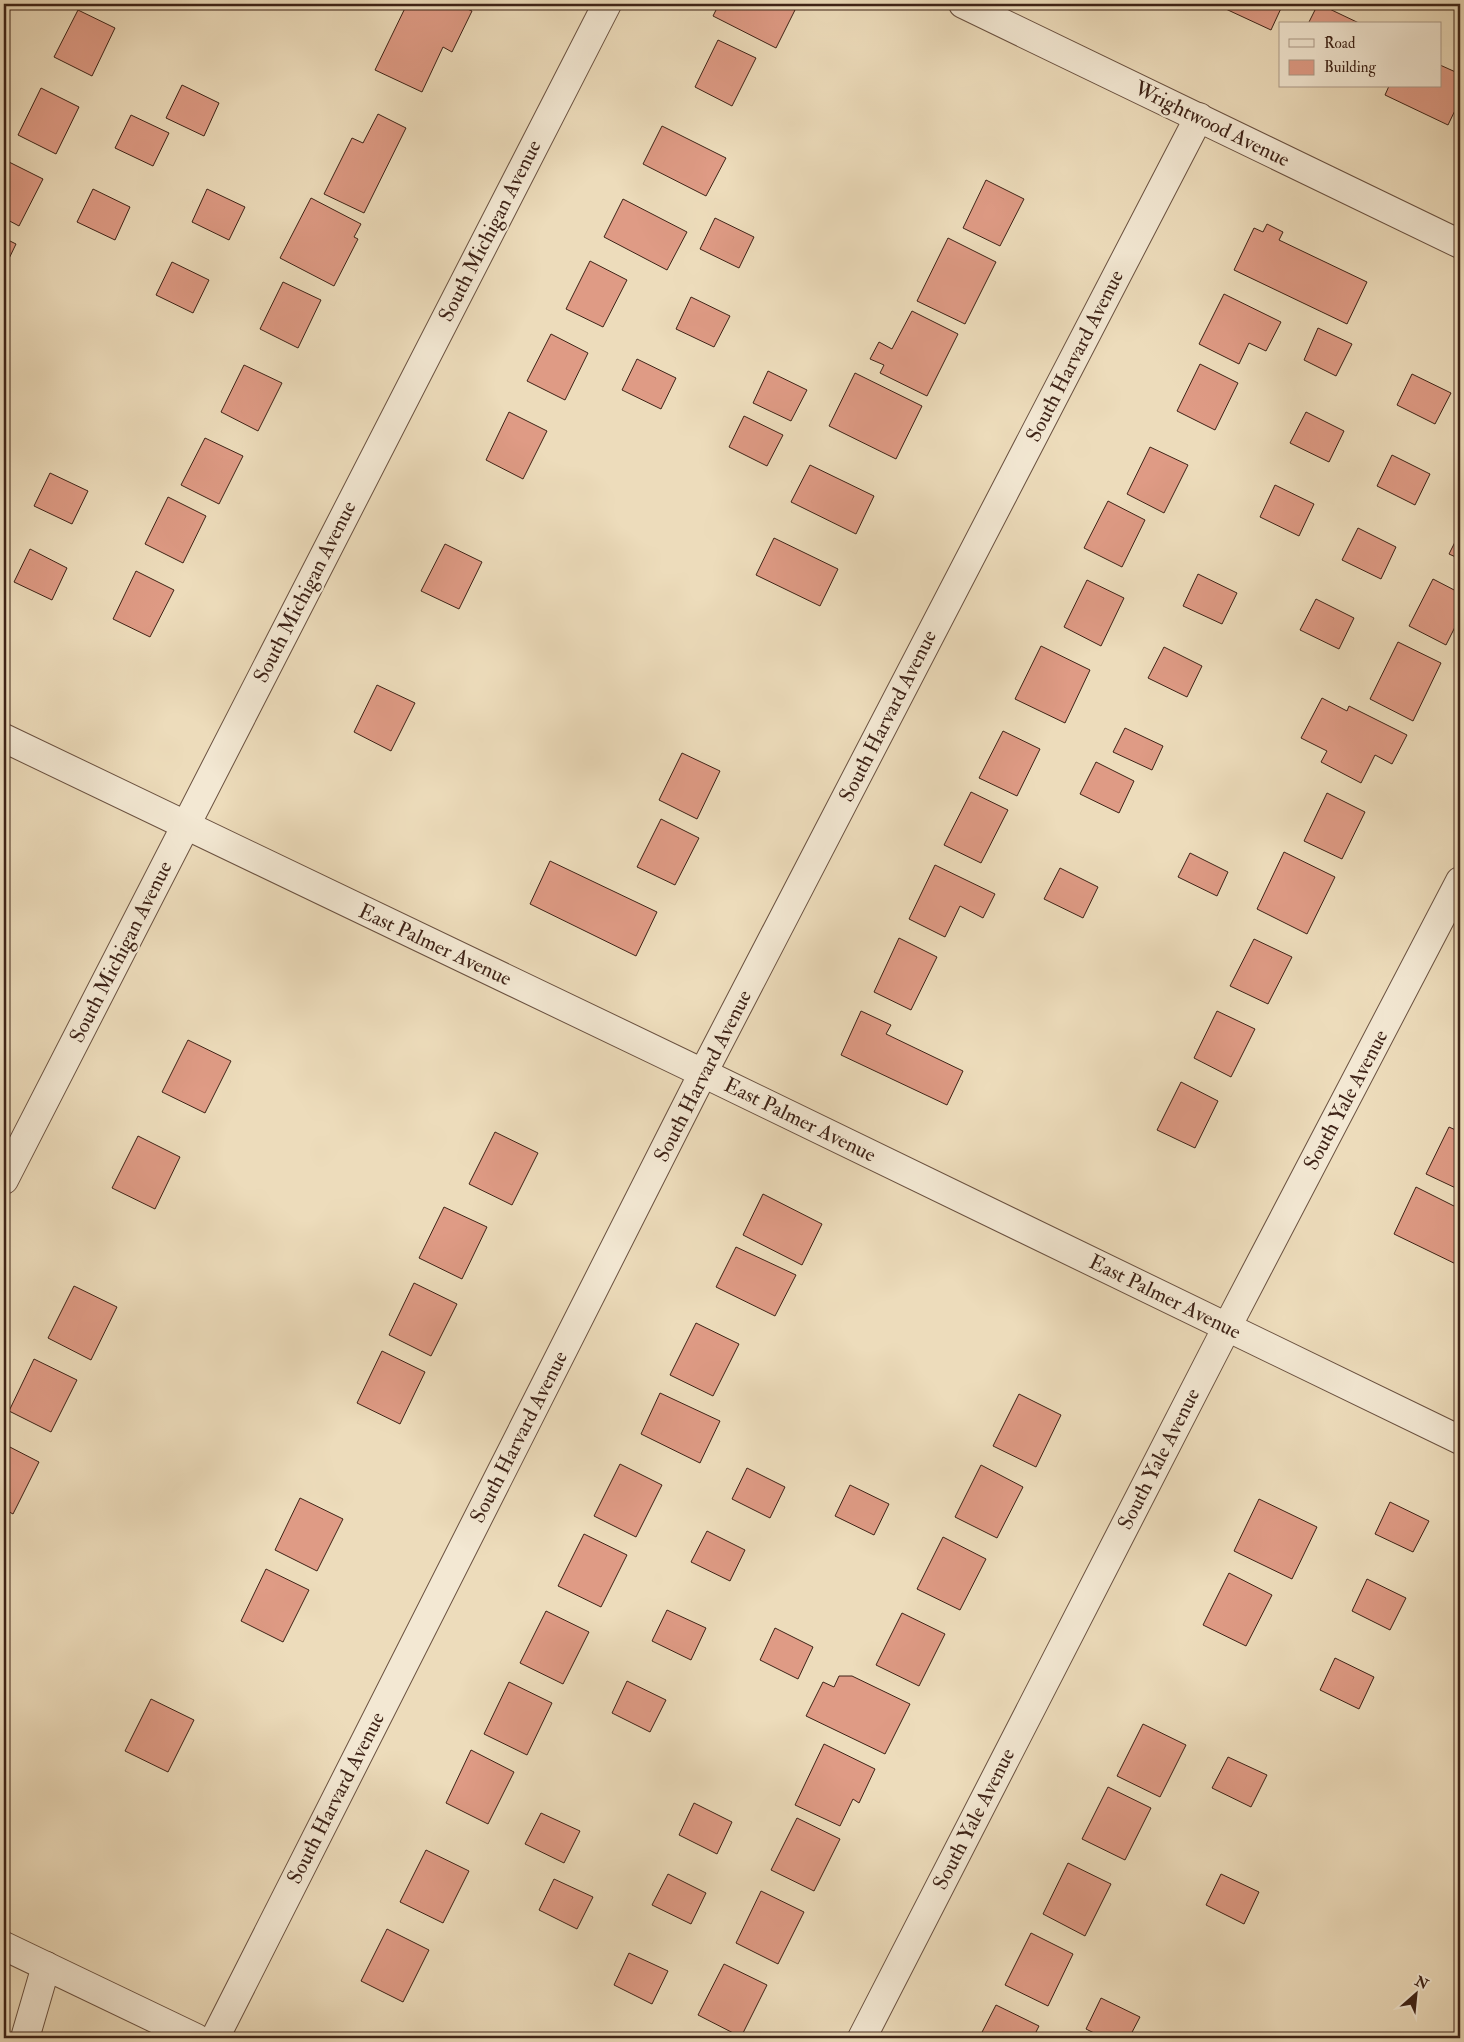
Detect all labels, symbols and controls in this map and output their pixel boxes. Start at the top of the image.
legend [1279,22,1442,88]
text: Road [1324,34,1356,53]
text: Building [1324,58,1376,77]
street label: Wrightwood Avenue [1129,74,1294,173]
street label: South Michigan Avenue [432,135,548,327]
street label: South Harvard Avenue [1020,265,1130,447]
street label: South Michigan Avenue [247,496,363,688]
street label: South Harvard Avenue [833,625,943,807]
street label: South Michigan Avenue [63,856,179,1048]
street label: East Palmer Avenue [354,898,516,992]
street label: South Harvard Avenue [648,985,758,1167]
street label: South Yale Avenue [1298,1025,1394,1175]
street label: East Palmer Avenue [719,1071,881,1169]
street label: East Palmer Avenue [1084,1248,1246,1346]
street label: South Harvard Avenue [464,1346,574,1528]
street label: South Yale Avenue [1112,1383,1206,1534]
street label: South Harvard Avenue [281,1707,391,1889]
street label: South Yale Avenue [927,1743,1021,1894]
north arrow [1392,1970,1442,2020]
text: N [1411,1972,1432,1993]

